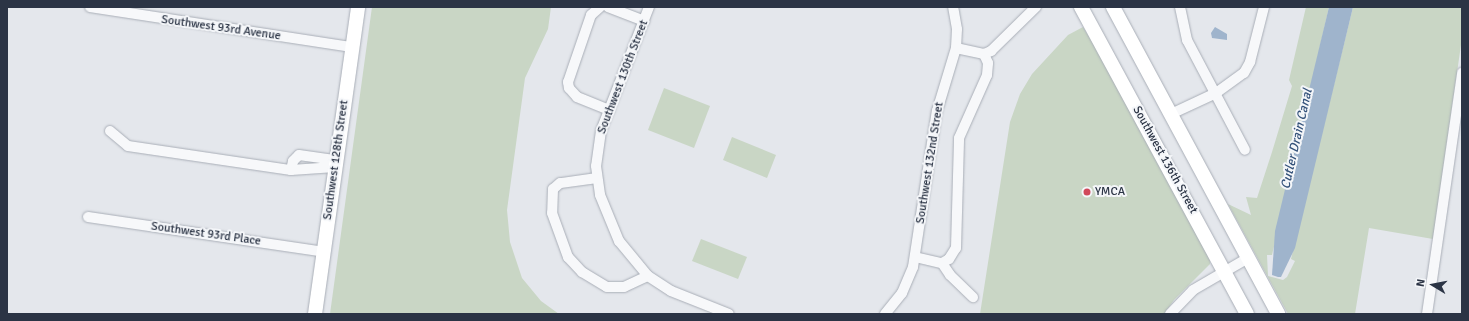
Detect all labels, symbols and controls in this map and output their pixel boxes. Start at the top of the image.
street label: Southwest 93rd Avenue [160,12,282,44]
street label: Southwest 130th Street [595,18,651,136]
water label: Cutler Drain Canal [1278,87,1316,191]
street label: Southwest 128th Street [320,99,352,221]
street label: Southwest 132nd Street [913,101,947,225]
street label: Southwest 136th Street [1129,104,1201,216]
place label: YMCA [1095,185,1125,199]
marker: YMCA [1082,187,1092,197]
street label: Southwest 93rd Place [150,219,262,249]
north arrow [1413,265,1453,305]
text: N [1414,278,1428,288]

